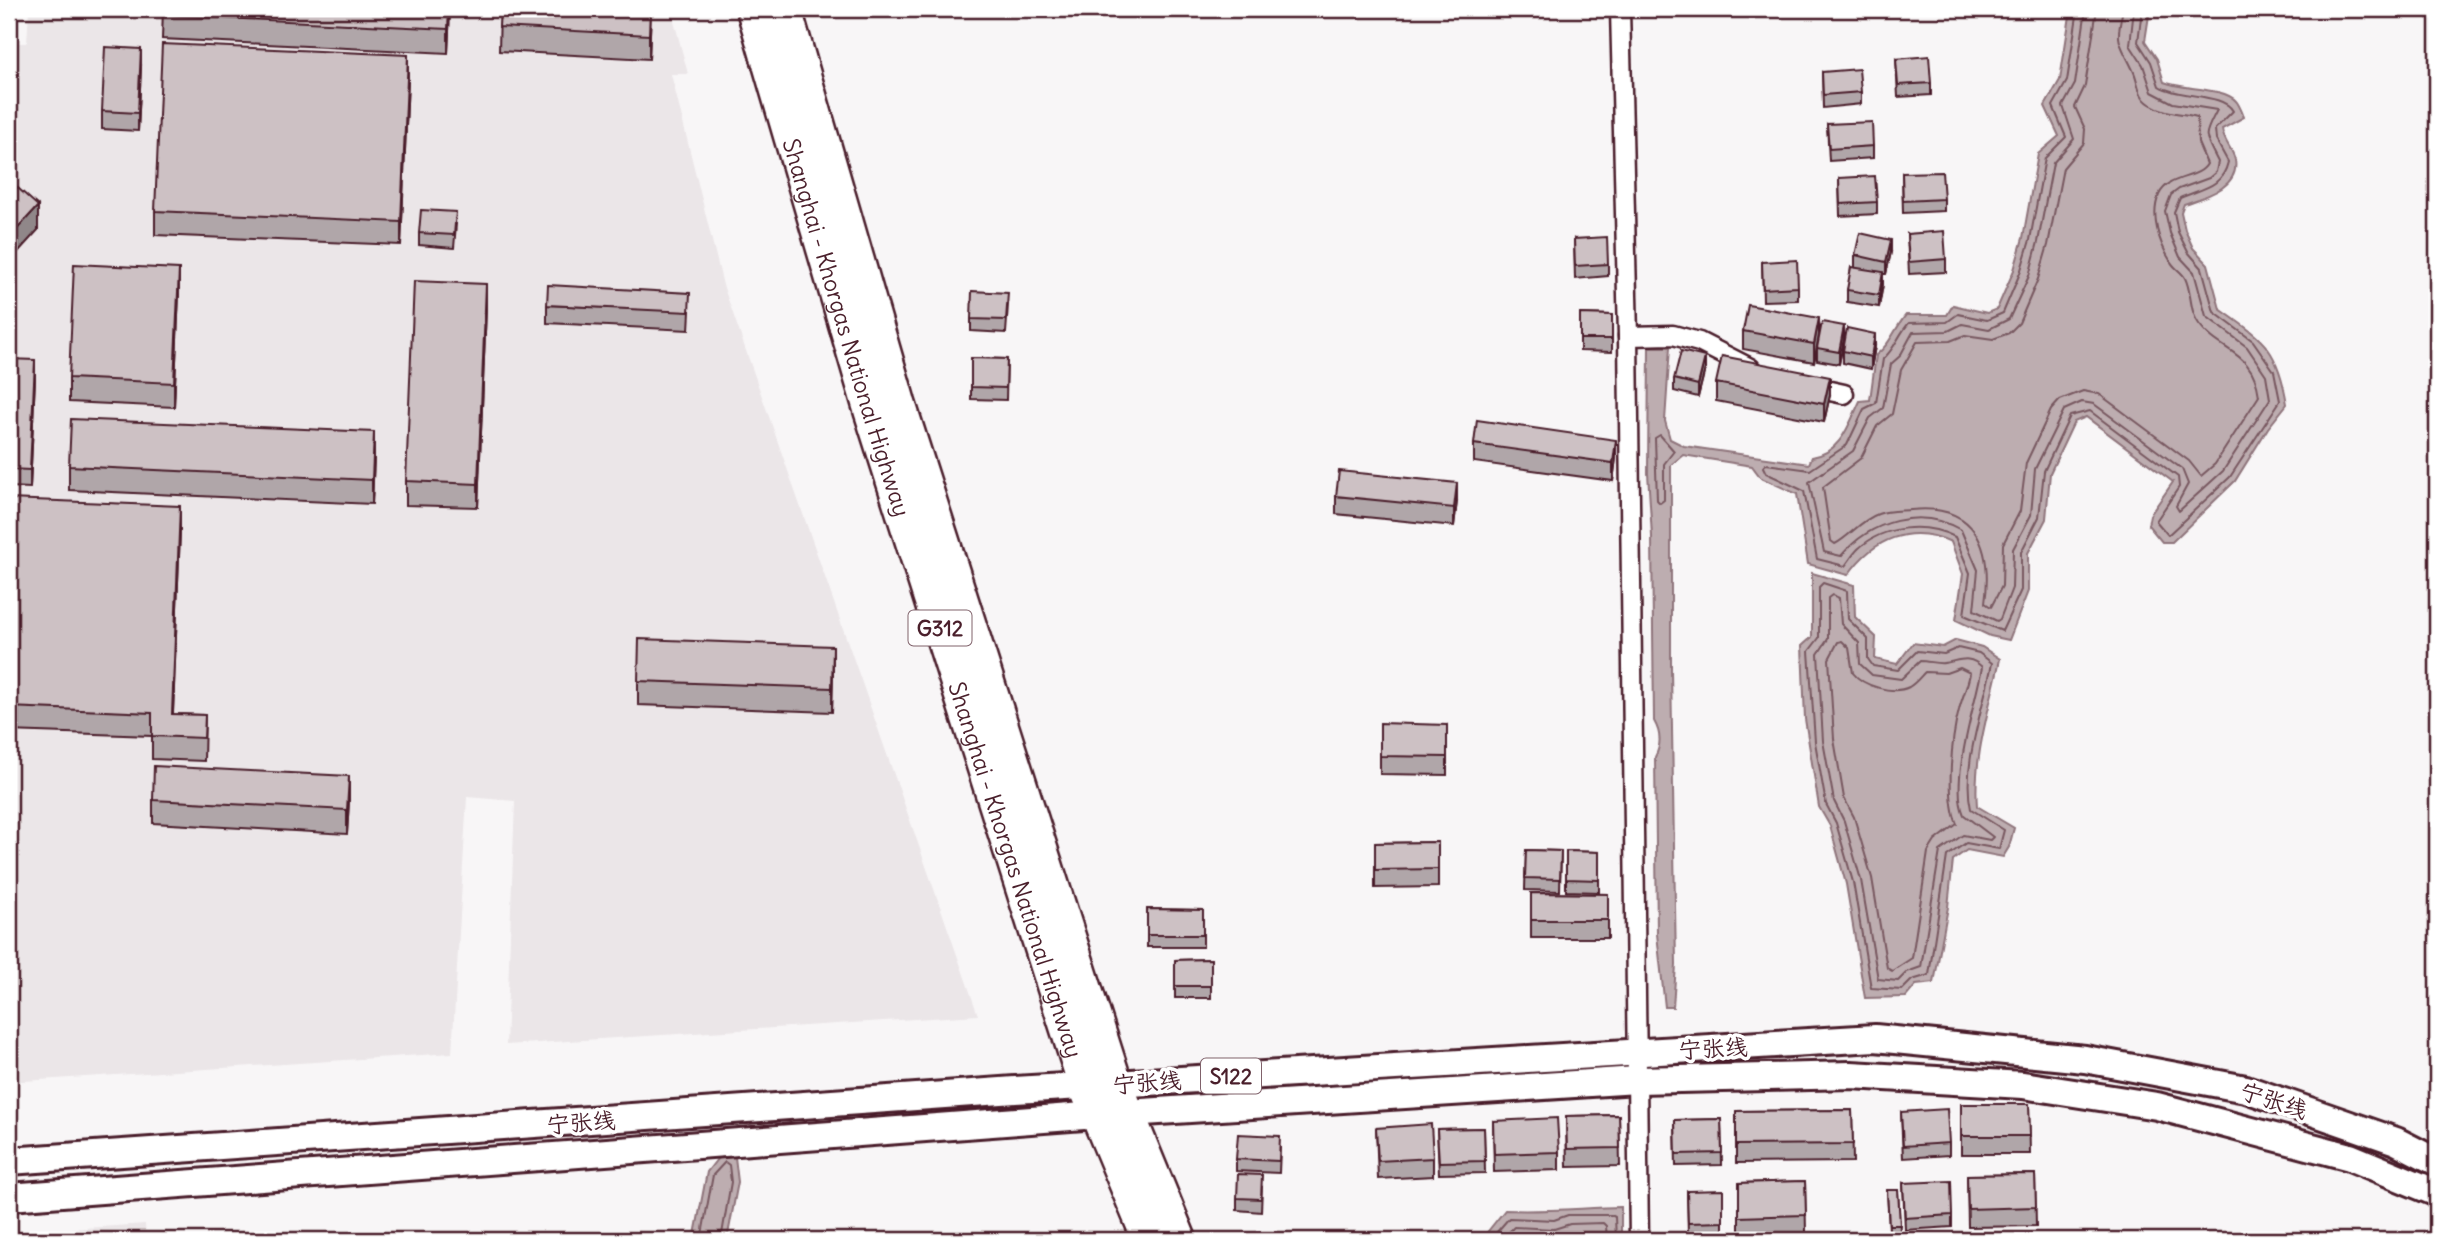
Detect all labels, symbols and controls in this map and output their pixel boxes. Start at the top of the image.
street label: Shanghai - Khorgas National Highway [777,135,917,520]
road number: G312 [908,610,972,646]
street label: Shanghai - Khorgas National Highway [943,678,1090,1061]
street label: 宁张线 [1678,1032,1748,1064]
road number: S122 [1201,1058,1261,1094]
street label: 宁张线 [1112,1065,1182,1099]
street label: 宁张线 [2237,1076,2311,1124]
street label: 宁张线 [546,1105,616,1139]

